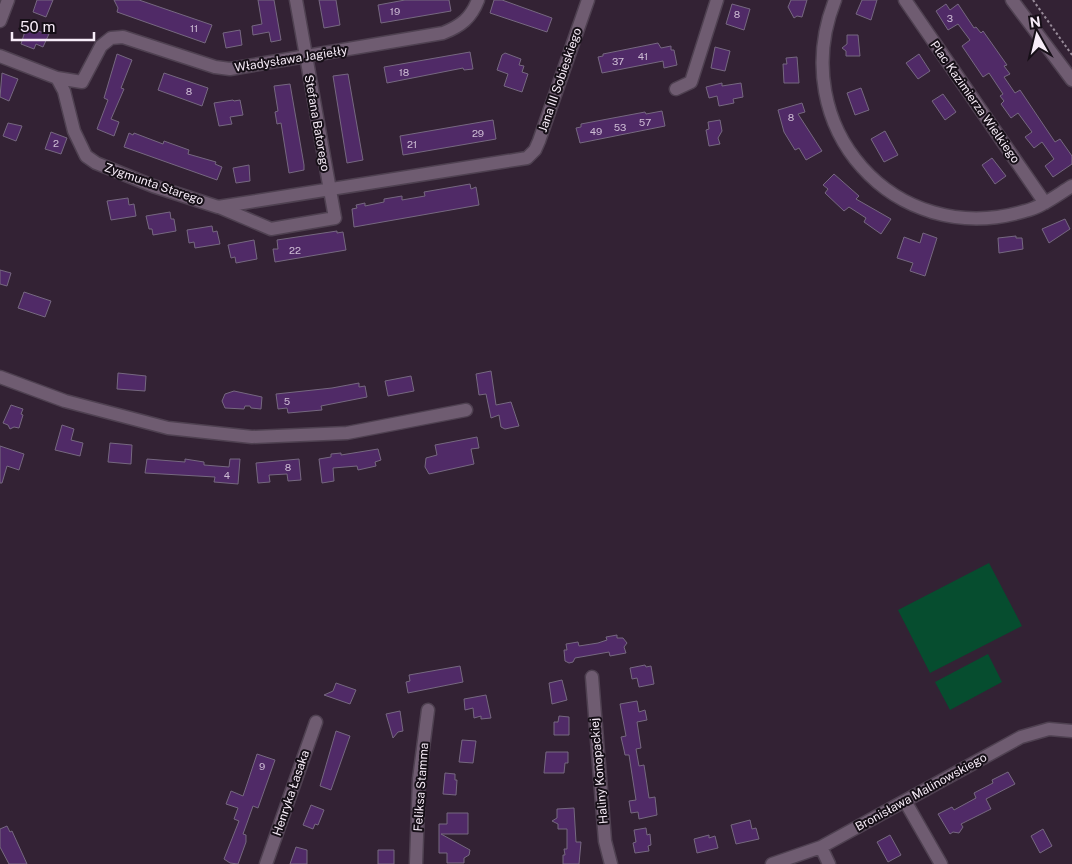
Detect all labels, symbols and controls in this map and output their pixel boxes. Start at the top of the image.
house number: 19 [390,5,400,17]
house number: 8 [734,8,740,20]
scale bar [12,10,95,42]
north arrow [1012,10,1062,60]
house number: 3 [947,12,953,24]
text: N [1029,13,1042,31]
text: 50 m [20,18,55,35]
house number: 11 [190,22,198,34]
street label: Jana III Sobieskiego [536,26,584,134]
street label: Plac Kazimierza Wielkiego [927,38,1023,166]
street label: Władysława Jagiełły [234,43,349,75]
house number: 41 [638,50,648,62]
house number: 37 [612,55,624,67]
house number: 18 [399,66,409,78]
street label: Stefana Batorego [302,74,332,173]
house number: 8 [186,85,192,97]
house number: 8 [788,111,794,123]
house number: 57 [639,116,651,128]
house number: 53 [614,121,626,133]
house number: 49 [590,125,602,137]
house number: 29 [472,127,484,139]
house number: 2 [53,137,59,149]
house number: 21 [407,138,417,150]
street label: Zygmunta Starego [103,160,206,208]
house number: 22 [289,244,301,256]
house number: 5 [284,395,290,407]
house number: 8 [285,461,291,473]
house number: 4 [224,469,230,481]
street label: Haliny Konopackiej [587,717,611,825]
street label: Feliksa Stamma [411,742,431,832]
street label: Henryka Łasaka [270,748,312,838]
street label: Bronisława Malinowskiego [853,750,989,834]
house number: 9 [259,760,265,772]

